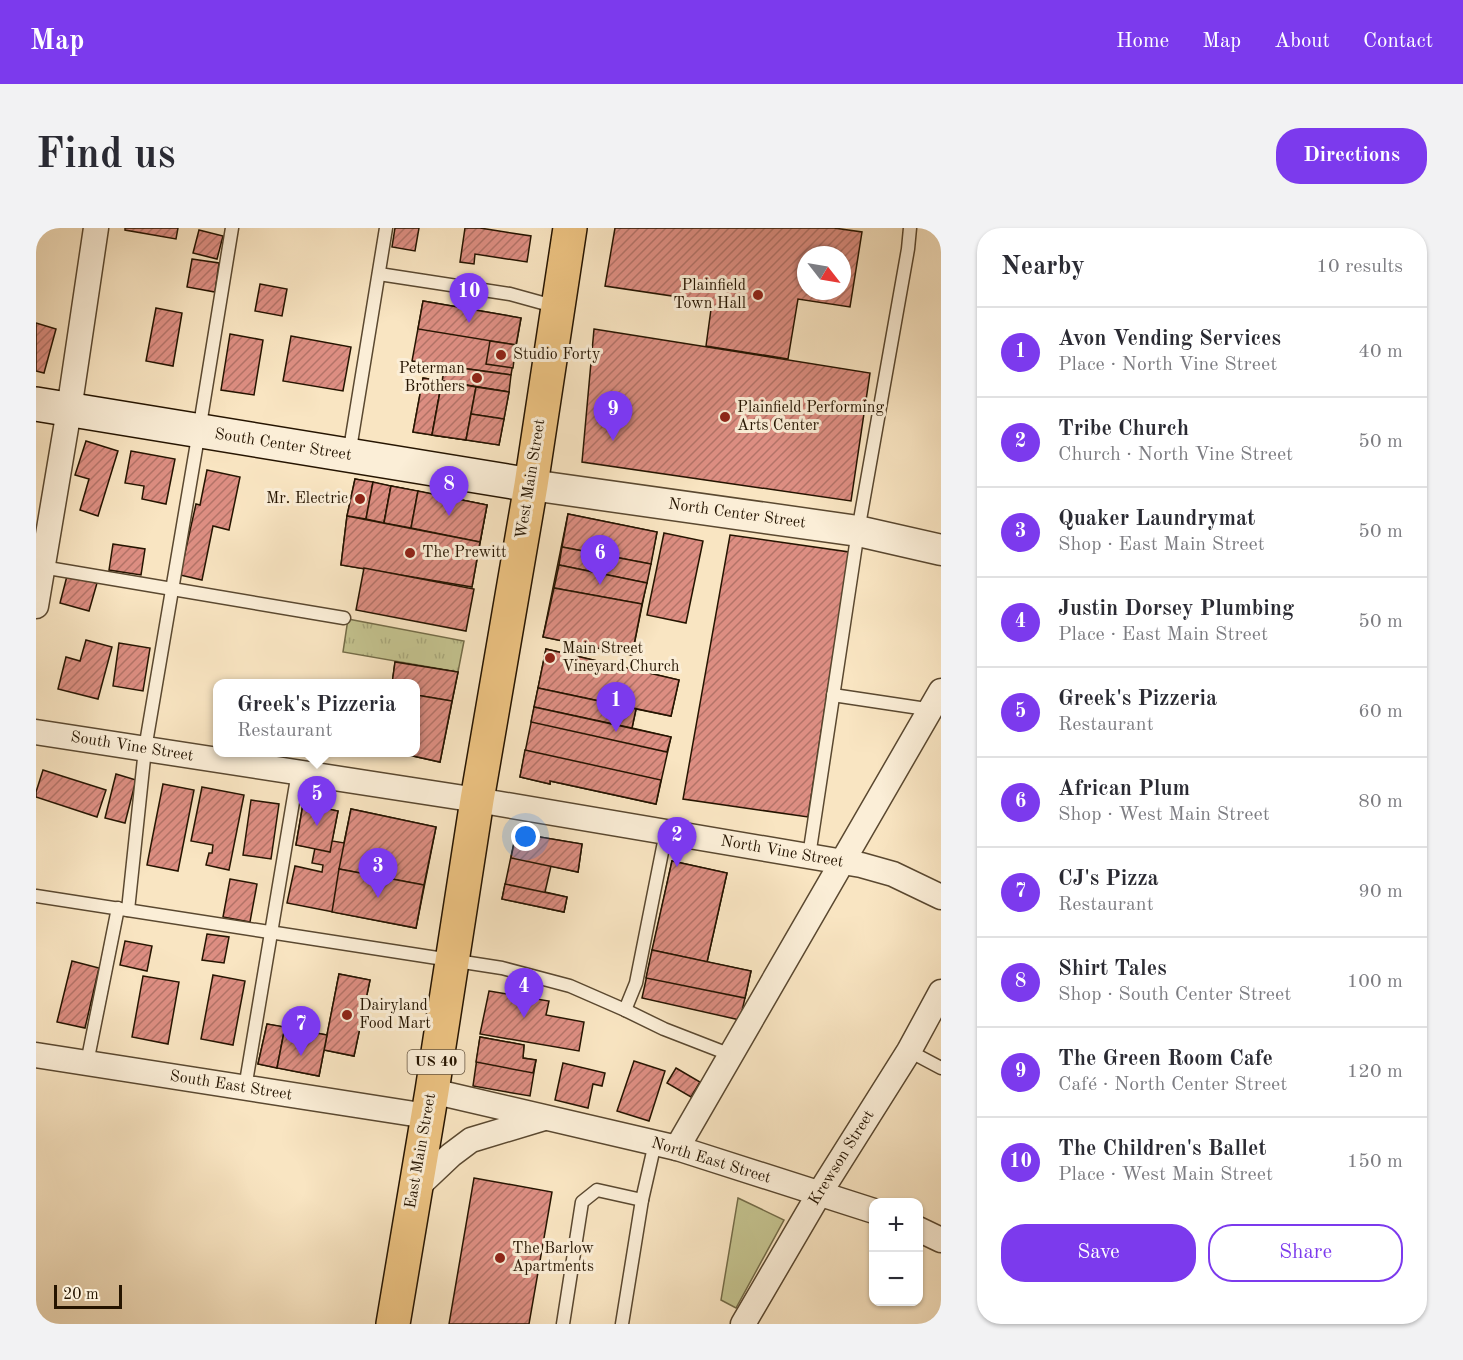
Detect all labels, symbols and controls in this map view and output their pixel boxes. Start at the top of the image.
text: Map [30,28,84,56]
text: Home [1116,31,1169,52]
text: Map [1202,31,1241,52]
text: About [1274,31,1330,52]
text: Contact [1363,31,1433,52]
button: Directions [1276,128,1427,184]
text: Find us [36,135,175,177]
north arrow [797,246,851,300]
text: Nearby [1001,254,1085,280]
text: 10 results [1316,257,1403,277]
pin: 10 [450,274,488,323]
place label: Plainfield Town Hall [673,278,746,312]
marker: Plainfield Town Hall [751,288,765,302]
text: Avon Vending Services [1058,328,1281,350]
text: 1 [1015,342,1026,362]
text: 40 m [1358,342,1403,362]
place label: Studio Forty [513,347,601,363]
marker: Studio Forty [494,348,508,362]
text: Place · North Vine Street [1058,355,1277,375]
place label: Peterman Brothers [399,361,465,395]
marker: Peterman Brothers [470,371,484,385]
pin: 9 [594,392,632,441]
place label: Plainfield Performing Arts Center [737,400,884,434]
marker: Plainfield Performing Arts Center [718,410,732,424]
street label: West Main Street [514,418,548,540]
text: Tribe Church [1058,418,1189,440]
street label: South Center Street [213,426,353,464]
text: 2 [1015,432,1026,452]
text: 50 m [1358,432,1403,452]
text: Church · North Vine Street [1058,445,1293,465]
pin: 8 [430,466,468,516]
place label: Mr. Electric [266,491,348,507]
marker: Mr. Electric [353,492,367,506]
street label: North Center Street [667,496,807,532]
text: Quaker Laundrymat [1058,508,1255,530]
text: 3 [1015,522,1026,542]
text: 50 m [1358,522,1403,542]
text: Shop · East Main Street [1058,535,1265,555]
pin: 6 [580,536,620,585]
place label: The Prewitt [422,545,507,561]
marker: The Prewitt [403,546,417,560]
text: Justin Dorsey Plumbing [1058,598,1294,620]
text: 4 [1015,612,1026,632]
text: 50 m [1358,612,1403,632]
text: Place · East Main Street [1058,625,1268,645]
place label: Main Street Vineyard Church [562,641,680,675]
marker: Main Street Vineyard Church [543,651,557,665]
popup [213,679,420,757]
pin: 1 [596,682,636,732]
text: Greek's Pizzeria [1058,688,1217,710]
text: Greek's Pizzeria [237,694,396,716]
text: 5 [1015,702,1026,722]
text: 60 m [1358,702,1403,722]
text: Restaurant [1058,715,1154,735]
text: Restaurant [237,721,333,741]
street label: South Vine Street [69,729,195,765]
pin: 5 [298,776,336,826]
text: African Plum [1058,778,1190,800]
text: 6 [1015,792,1026,812]
text: 80 m [1358,792,1403,812]
text: Shop · West Main Street [1058,805,1270,825]
pin: 2 [658,818,696,867]
your location [511,822,540,851]
street label: North Vine Street [719,833,845,871]
pin: 3 [358,848,398,898]
text: CJ's Pizza [1058,868,1159,890]
text: 7 [1015,882,1026,902]
text: 90 m [1358,882,1403,902]
text: Restaurant [1058,895,1154,915]
text: Shirt Tales [1058,958,1167,980]
pin: 4 [504,968,544,1018]
text: 8 [1015,972,1026,992]
text: 100 m [1347,972,1403,992]
text: Shop · South Center Street [1058,985,1291,1005]
place label: Dairyland Food Mart [359,998,431,1032]
pin: 7 [282,1006,320,1056]
marker: Dairyland Food Mart [340,1008,354,1022]
text: The Green Room Cafe [1058,1048,1273,1070]
road number: US 40 [408,1050,464,1074]
text: 9 [1015,1062,1026,1082]
text: 120 m [1347,1062,1403,1082]
street label: South East Street [169,1068,294,1104]
text: Café · North Center Street [1058,1075,1287,1095]
street label: East Main Street [403,1092,439,1210]
street label: Krewson Street [806,1107,878,1208]
street label: North East Street [649,1135,773,1187]
text: The Children's Ballet [1058,1138,1266,1160]
text: 10 [1009,1152,1032,1172]
text: 150 m [1347,1152,1403,1172]
text: Place · West Main Street [1058,1165,1273,1185]
map controls [869,1198,923,1306]
button: + [869,1198,923,1252]
button: Save [1001,1224,1196,1282]
button: Share [1208,1224,1403,1282]
place label: The Barlow Apartments [512,1241,594,1275]
marker: The Barlow Apartments [493,1251,507,1265]
button: − [869,1252,923,1306]
scale bar [54,1282,122,1310]
text: 20 m [63,1287,99,1303]

